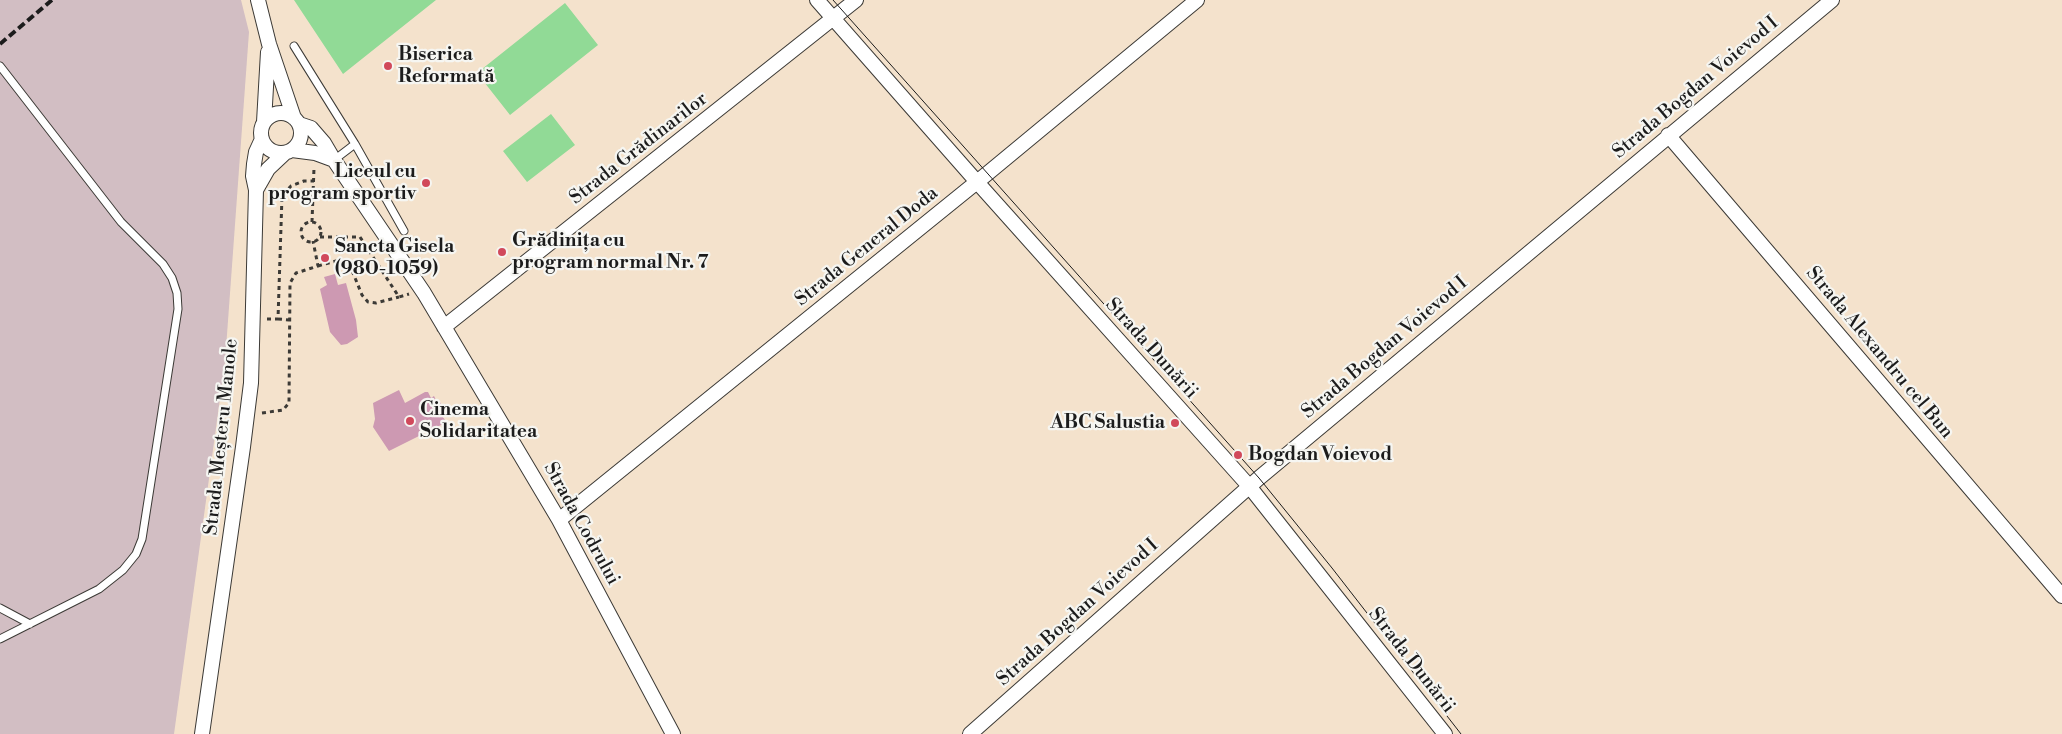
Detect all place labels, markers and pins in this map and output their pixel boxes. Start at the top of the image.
place label: Biserica Reformată [398,44,495,88]
marker: Biserica Reformată [382,60,394,72]
place label: Liceul cu program sportiv [268,161,416,205]
marker: Liceul cu program sportiv [420,177,432,189]
place label: Grădinița cu program normal Nr. 7 [512,230,708,274]
place label: Sancta Gisela (980-1059) [335,236,454,280]
marker: Grădinița cu program normal Nr. 7 [496,246,508,258]
marker: Sancta Gisela (980-1059) [319,252,331,264]
place label: Cinema Solidaritatea [420,399,537,443]
place label: ABC Salustia [1050,412,1165,434]
marker: Cinema Solidaritatea [404,415,416,427]
marker: ABC Salustia [1169,417,1181,429]
place label: Bogdan Voievod [1248,444,1392,466]
marker: Bogdan Voievod [1232,449,1244,461]

